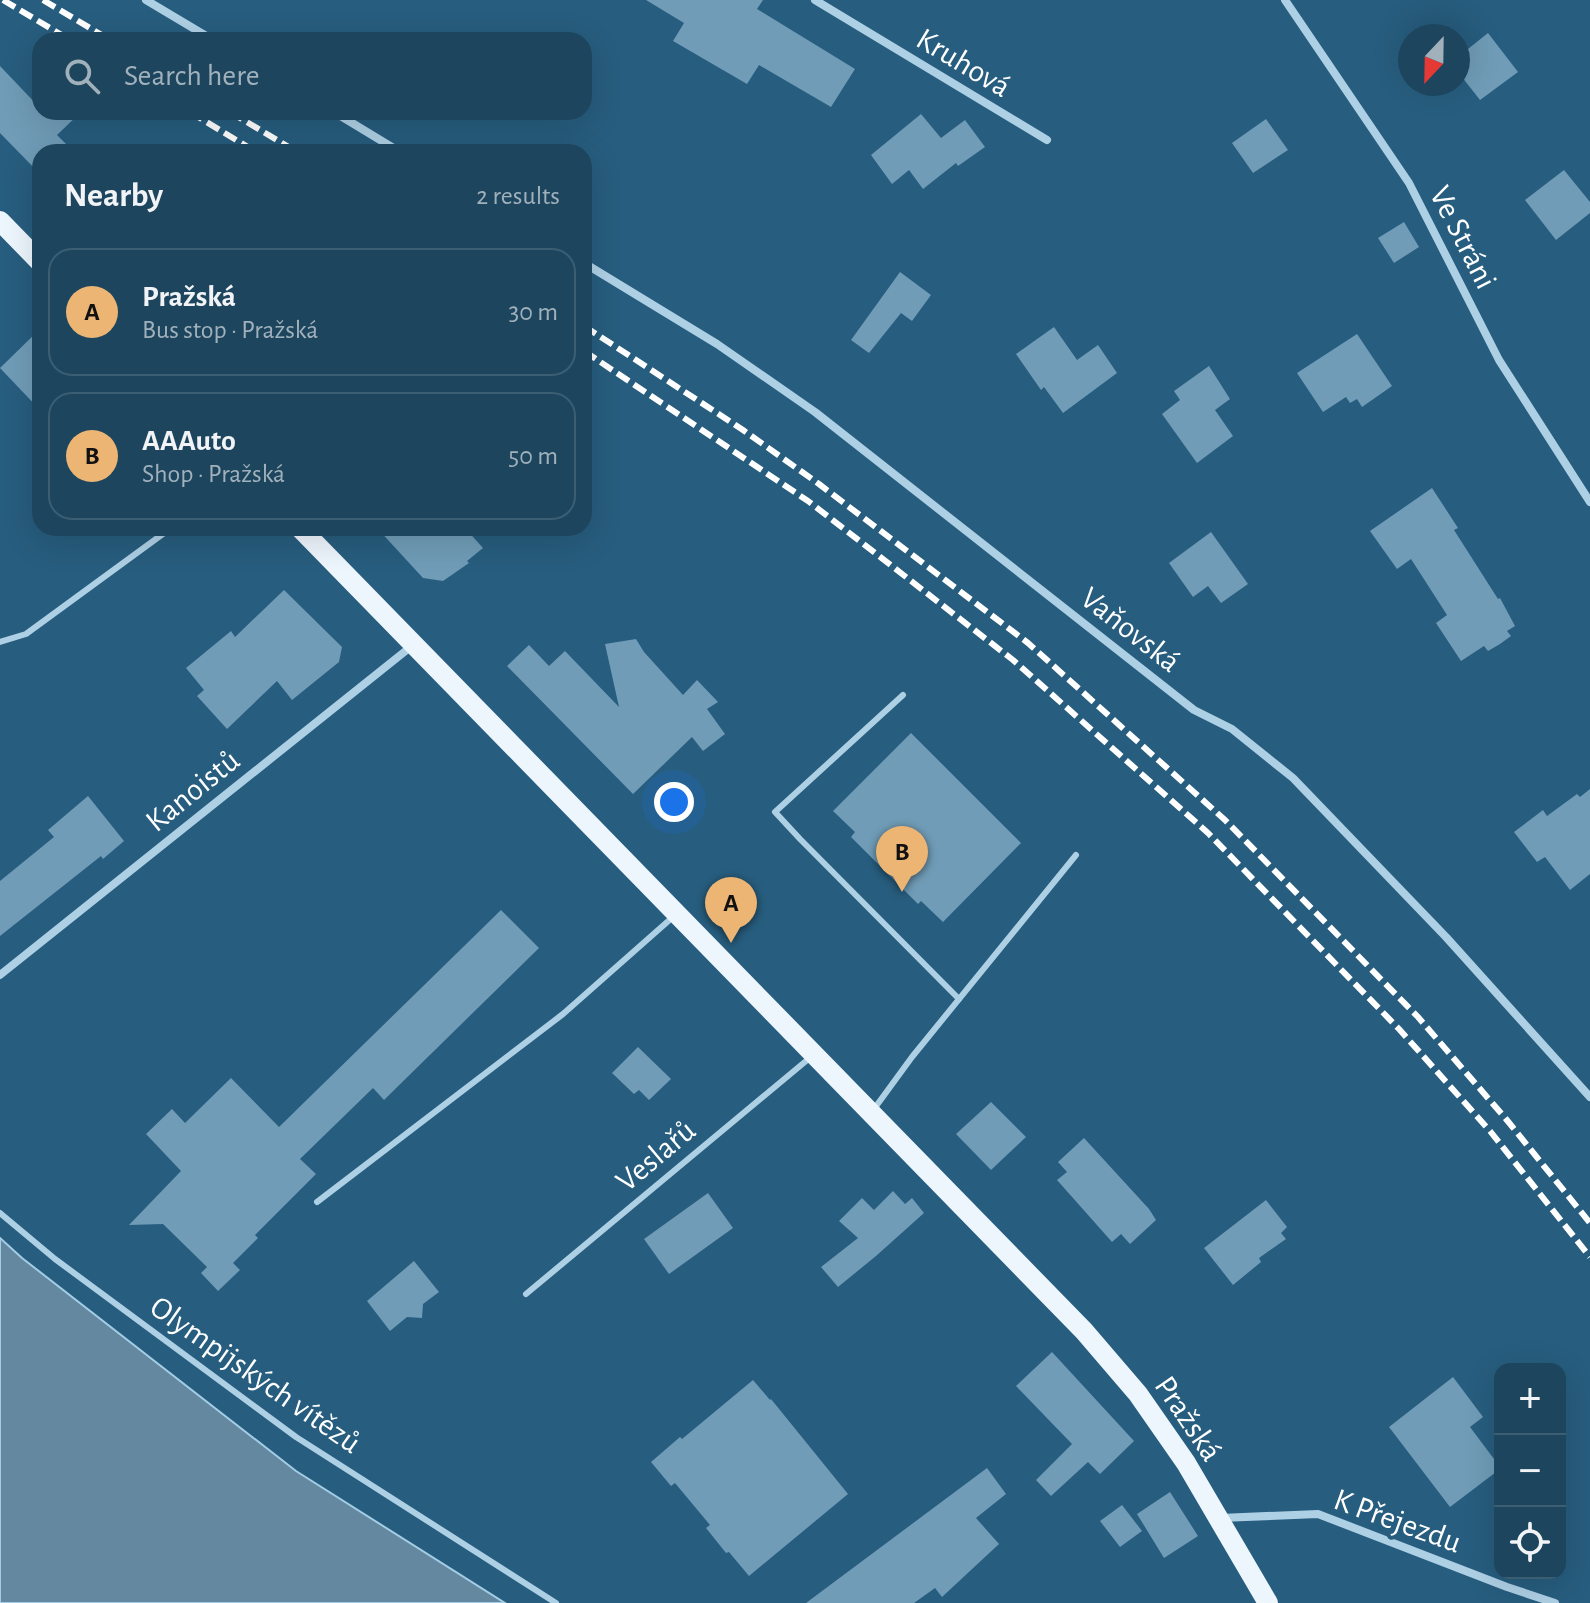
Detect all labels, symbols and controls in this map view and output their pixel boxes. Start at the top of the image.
street label: Kruhová [911,22,1016,103]
north arrow [1398,24,1470,96]
search box [32,32,592,120]
icon: search [60,54,104,98]
text: Search here [124,61,260,91]
text: Nearby [64,179,163,213]
street label: Ve Stráni [1424,181,1503,294]
text: 2 results [476,183,560,209]
text: Pražská [142,282,236,312]
text: A [84,299,100,325]
text: 30 m [508,299,558,325]
text: Bus stop · Pražská [142,317,318,343]
text: AAAuto [142,426,236,456]
text: B [84,443,100,469]
text: 50 m [508,443,558,469]
text: Shop · Pražská [142,461,285,487]
street label: Vaňovská [1075,581,1186,678]
street label: Kanoistů [140,744,245,838]
your location [654,782,694,822]
pin: B [876,826,928,892]
pin: A [705,877,757,943]
street label: Veslařů [610,1114,701,1198]
street label: Olympijských vítězů [144,1290,367,1459]
map controls [1494,1363,1566,1579]
button: + [1494,1363,1566,1435]
street label: Pražská [1148,1370,1228,1467]
button: − [1494,1435,1566,1507]
street label: K Přejezdu [1330,1483,1466,1559]
button: locate [1494,1507,1566,1579]

